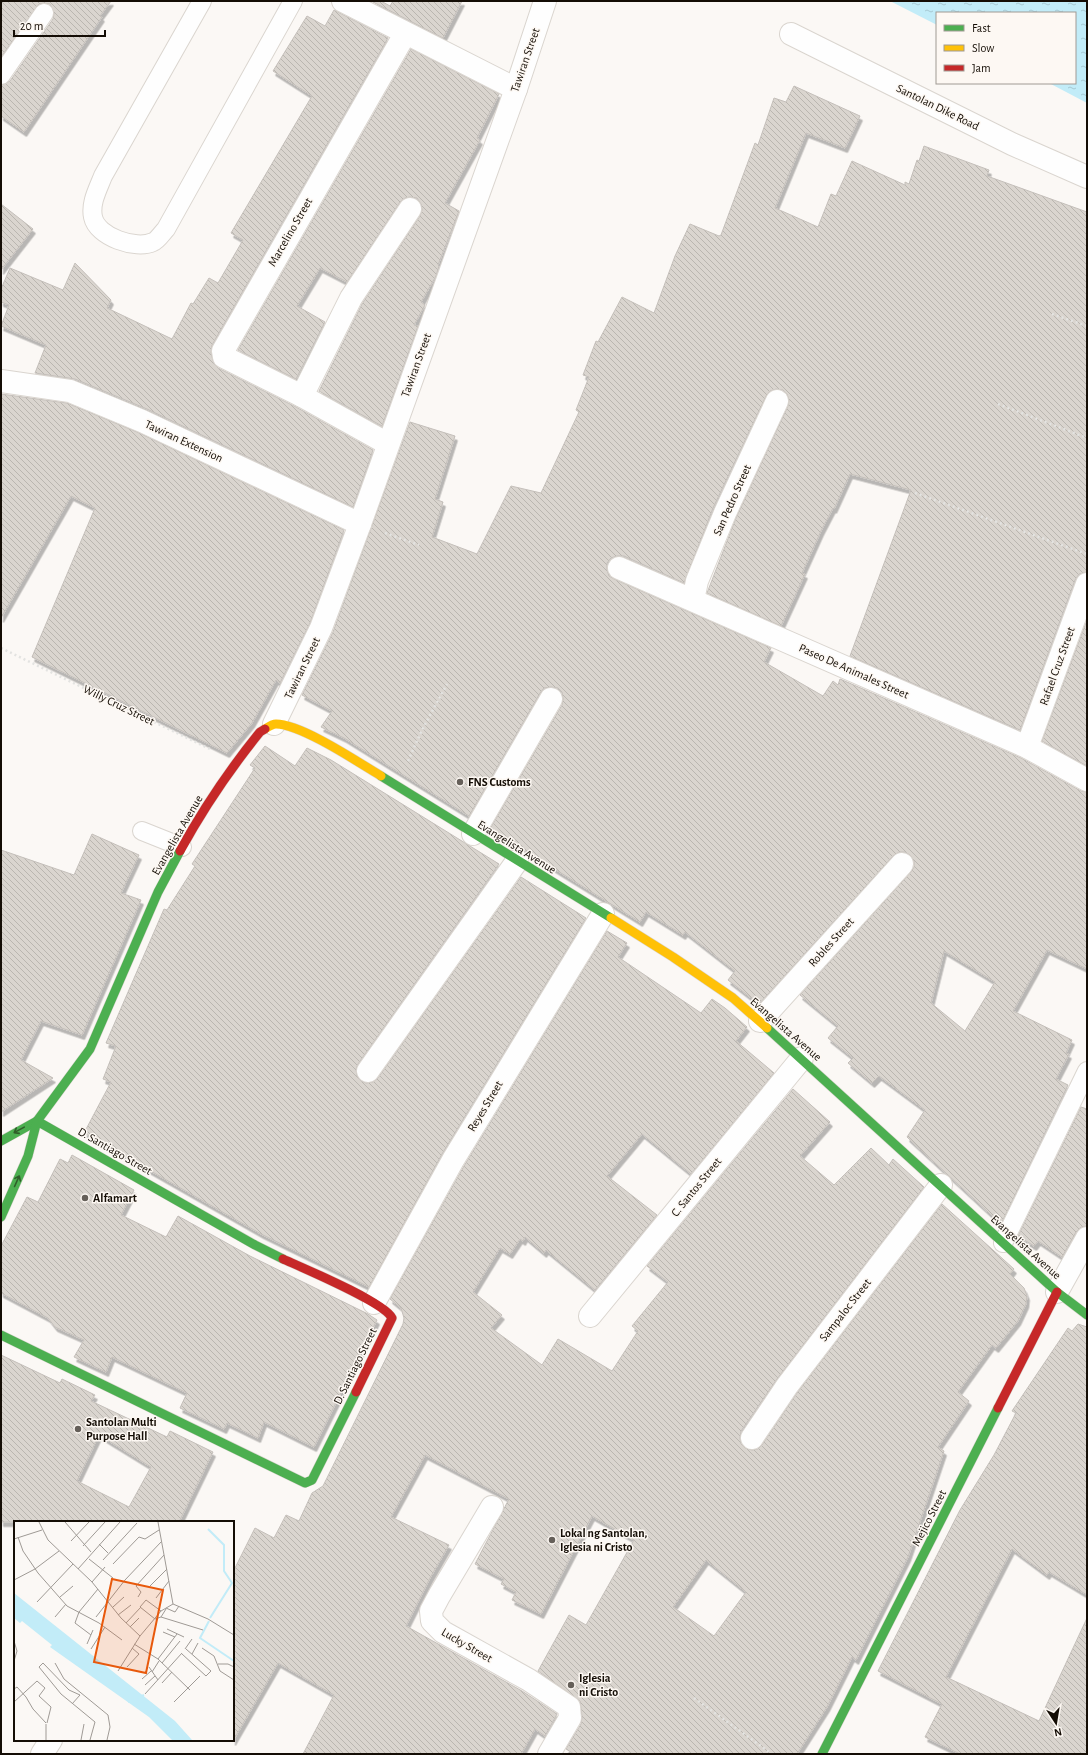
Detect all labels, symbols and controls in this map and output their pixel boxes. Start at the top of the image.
scale bar [14,12,105,38]
legend [936,12,1076,84]
text: 20 m [20,20,43,32]
text: Fast [972,22,991,34]
street label: Tawiran Street [508,26,542,94]
text: Slow [972,42,994,54]
text: Jam [972,62,991,74]
street label: Santolan Dike Road [895,82,981,132]
street label: Marcelino Street [266,196,315,268]
street label: Tawiran Street [399,331,433,399]
street label: Tawiran Extension [143,418,225,464]
street label: San Pedro Street [711,462,753,537]
street label: Rafael Cruz Street [1037,625,1077,707]
street label: Tawiran Street [282,635,322,701]
street label: Paseo De Animales Street [797,641,911,701]
street label: Willy Cruz Street [81,683,157,728]
place label: FNS Customs [468,776,531,788]
marker: FNS Customs [455,777,465,787]
street label: Evangelista Avenue [149,793,205,877]
street label: Evangelista Avenue [476,818,558,876]
street label: Robles Street [806,915,856,969]
street label: Evangelista Avenue [748,995,824,1063]
street label: Reyes Street [465,1078,506,1134]
street label: D. Santiago Street [76,1125,154,1177]
one-way arrow [13,1127,25,1135]
street label: C. Santos Street [669,1155,723,1219]
one-way arrow [14,1176,21,1188]
place label: Alfamart [93,1192,137,1204]
marker: Alfamart [80,1193,90,1203]
street label: Evangelista Avenue [989,1212,1063,1282]
street label: Sampaloc Street [817,1276,873,1344]
street label: D. Santiago Street [331,1326,379,1406]
place label: Santolan Multi Purpose Hall [86,1416,157,1442]
marker: Santolan Multi Purpose Hall [73,1424,83,1434]
street label: Mejico Street [910,1488,949,1549]
inset map [14,1521,234,1741]
place label: Lokal ng Santolan, Iglesia ni Cristo [560,1527,648,1553]
marker: Lokal ng Santolan, Iglesia ni Cristo [547,1535,557,1545]
street label: Lucky Street [439,1626,495,1665]
place label: Iglesia ni Cristo [579,1672,618,1698]
marker: Iglesia ni Cristo [566,1680,576,1690]
north arrow [1036,1703,1076,1743]
text: N [1053,1726,1063,1738]

